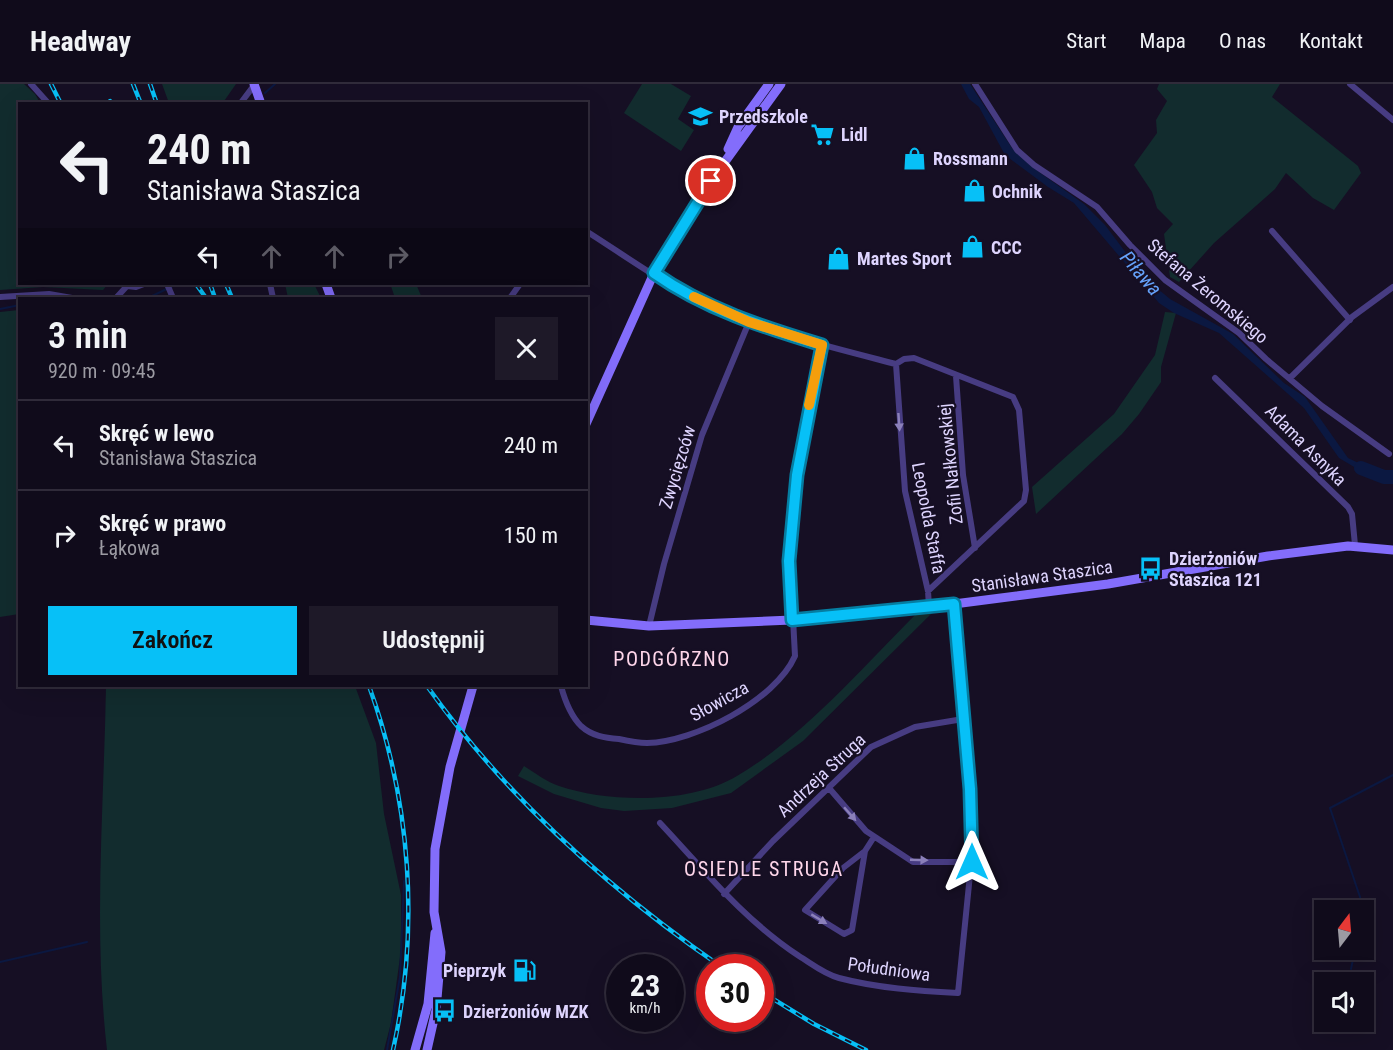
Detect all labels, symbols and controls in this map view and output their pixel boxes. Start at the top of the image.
text: Headway [30,25,131,58]
text: Start [1066,29,1107,53]
text: Mapa [1140,29,1186,53]
text: O nas [1219,29,1266,53]
text: Kontakt [1299,29,1363,53]
school or university icon: Przedszkole [688,103,714,129]
place label: Przedszkole [719,106,808,127]
supermarket icon: Lidl [810,121,836,147]
place label: Lidl [841,124,868,145]
text: 240 m [147,125,252,174]
icon: left [48,126,126,204]
shop icon: Rossmann [902,145,928,171]
place label: Rossmann [933,148,1008,169]
pin [685,155,736,206]
icon: arrive [694,164,727,197]
text: Stanisława Staszica [147,175,361,207]
shop icon: Ochnik [961,178,987,204]
place label: Ochnik [992,181,1042,202]
shop icon: CCC [960,234,986,260]
street label: Stefana Żeromskiego [1143,234,1273,348]
place label: CCC [991,237,1022,258]
icon: left [192,240,225,273]
icon: ahead [255,240,288,273]
icon: ahead [318,240,351,273]
icon: right [381,240,414,273]
shop icon: Martes Sport [826,245,852,271]
water label: Piława [1115,246,1167,300]
place label: Martes Sport [857,248,952,269]
text: 3 min [48,315,128,357]
button: close [495,317,558,380]
text: 920 m · 09:45 [48,359,155,383]
street label: Adama Asnyka [1261,400,1351,490]
street label: Zofii Nałkowskiej [933,403,967,525]
one-way arrow [894,413,904,432]
text: Skręć w lewo [99,421,214,446]
street label: Zwycięzców [654,423,700,511]
icon: left [48,429,81,462]
text: 240 m [504,433,558,458]
text: Stanisława Staszica [99,446,257,470]
street label: Leopolda Staffa [908,461,950,575]
text: Skręć w prawo [99,511,226,536]
icon: right [48,519,81,552]
text: 150 m [504,523,558,548]
text: Łąkowa [99,536,160,560]
place label: Dzierżoniów Staszica 121 [1169,548,1262,590]
bus stop icon: Dzierżoniów Staszica 121 [1138,555,1164,581]
street label: Stanisława Staszica [970,556,1114,596]
button: Zakończ [48,606,297,675]
button: Udostępnij [309,606,558,675]
district label: PODGÓRZNO [613,647,731,671]
street label: Słowicza [686,676,752,726]
street label: Andrzeja Struga [773,729,869,821]
one-way arrow [843,806,856,821]
position arrow [940,830,1004,894]
one-way arrow [910,856,929,865]
district label: OSIEDLE STRUGA [684,857,844,881]
north arrow [1314,900,1374,960]
map controls [1314,900,1374,1032]
one-way arrow [811,913,827,924]
street label: Południowa [846,953,932,985]
speed limit sign: 30 [696,954,774,1032]
fuel station icon: Pieprzyk [511,957,537,983]
place label: Pieprzyk [443,960,506,981]
text: 23 [630,968,660,1003]
button: sound [1314,972,1374,1032]
bus stop icon: Dzierżoniów MZK [432,998,458,1024]
text: km/h [630,999,660,1017]
place label: Dzierżoniów MZK [463,1001,589,1022]

